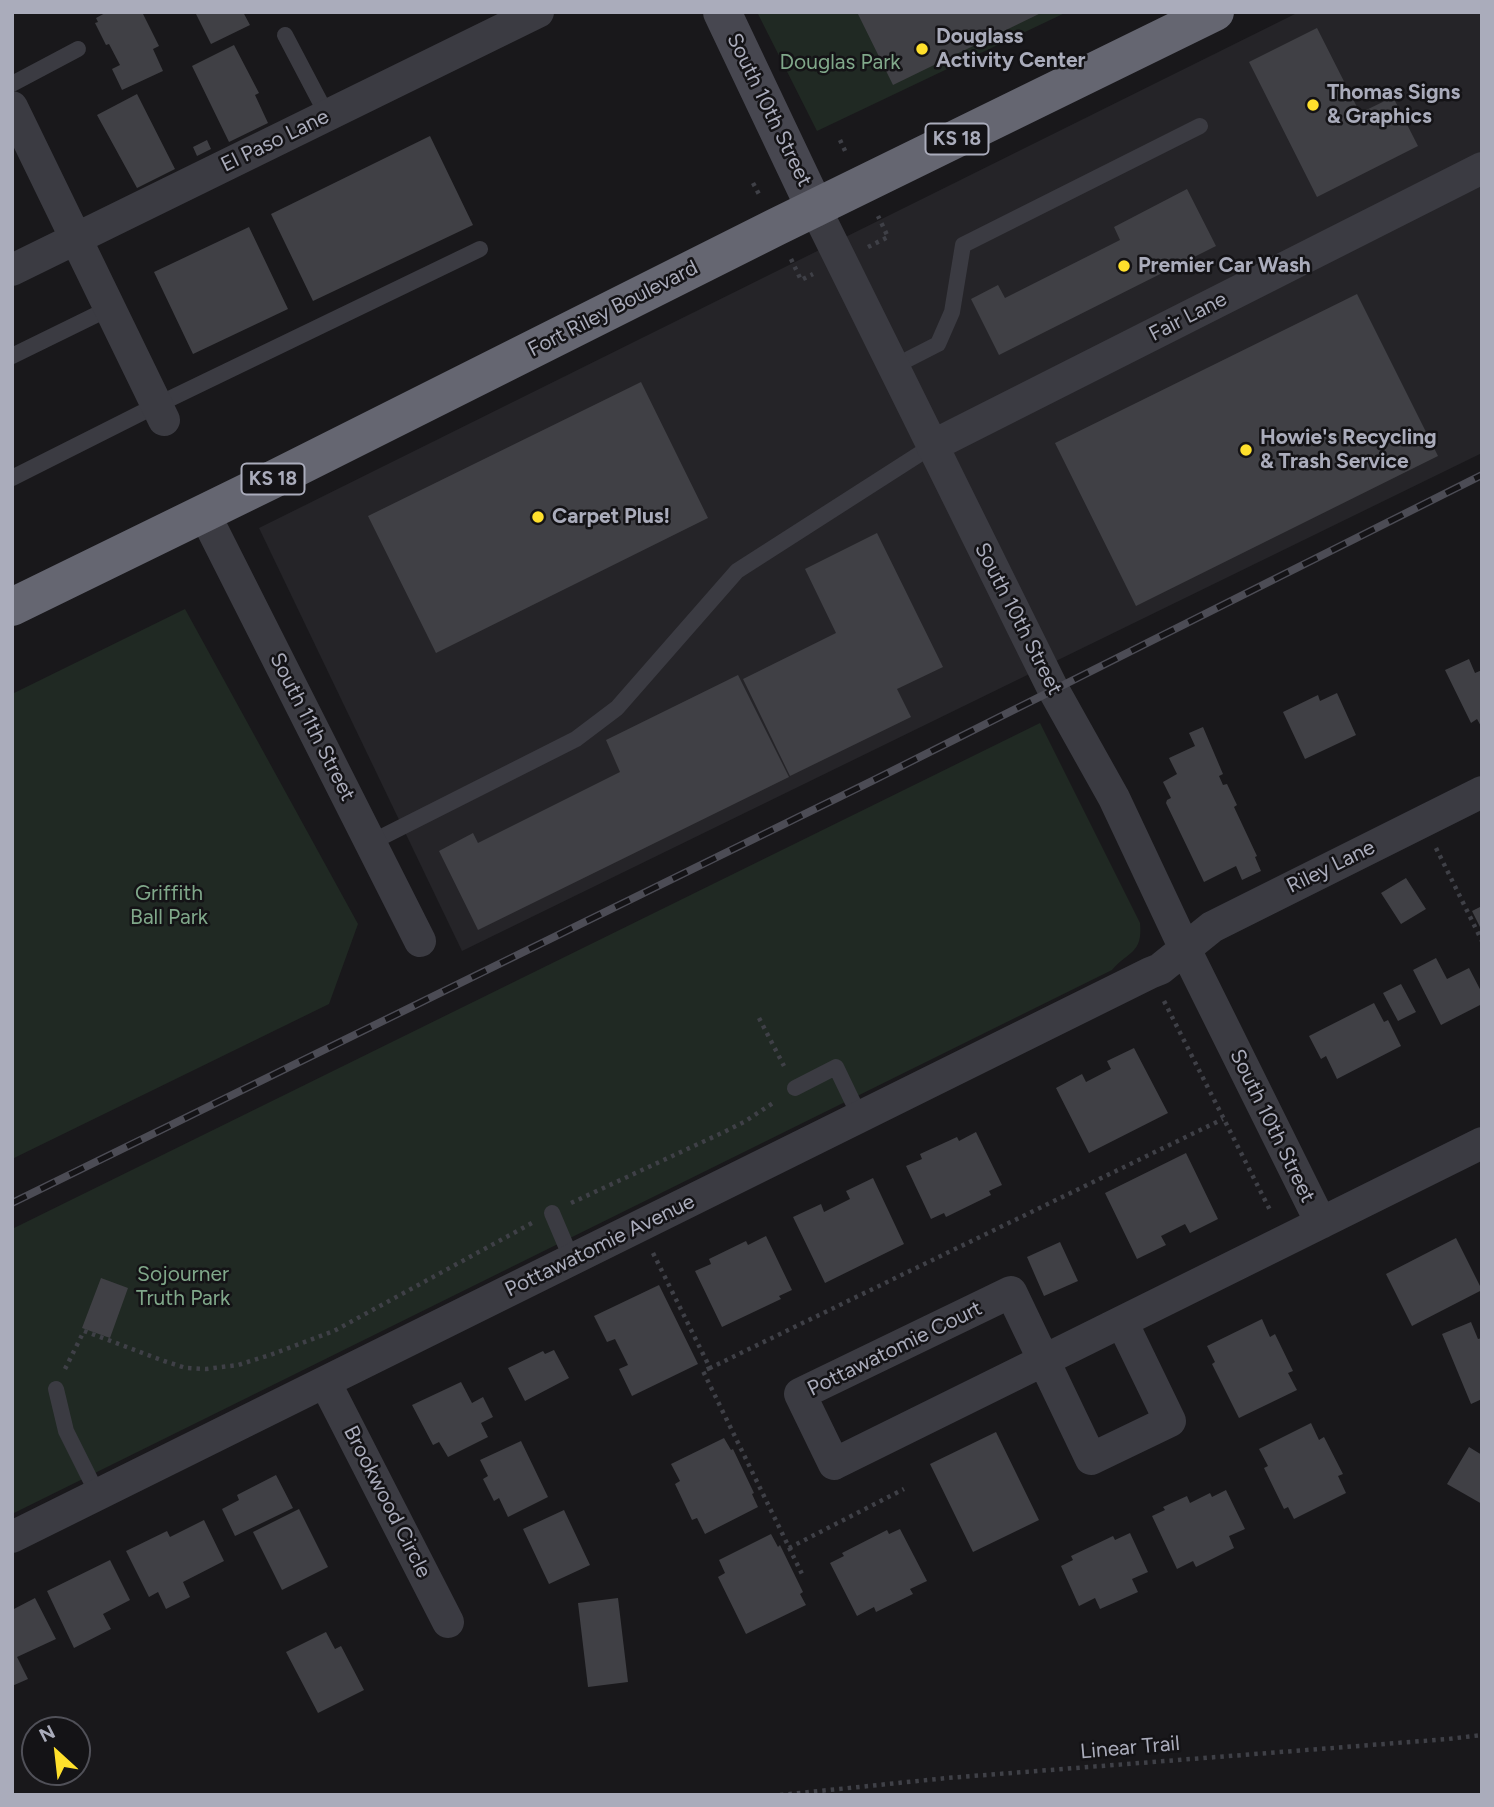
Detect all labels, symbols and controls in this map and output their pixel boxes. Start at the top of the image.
place label: Douglass Activity Center [936,24,1086,74]
street label: South 10th Street [721,29,817,191]
marker: Douglass Activity Center [914,41,930,57]
park label: Douglas Park [780,50,900,76]
place label: Thomas Signs & Graphics [1327,80,1460,130]
marker: Thomas Signs & Graphics [1305,97,1321,113]
street label: El Paso Lane [217,104,333,178]
road number: KS 18 [926,124,988,154]
place label: Premier Car Wash [1138,253,1311,279]
street label: Fort Riley Boulevard [524,255,702,363]
marker: Premier Car Wash [1116,258,1132,274]
street label: Fair Lane [1145,287,1231,347]
place label: Howie's Recycling & Trash Service [1260,425,1437,475]
marker: Howie's Recycling & Trash Service [1238,442,1254,458]
road number: KS 18 [242,464,304,494]
place label: Carpet Plus! [552,504,670,530]
marker: Carpet Plus! [530,509,546,525]
street label: South 10th Street [969,539,1067,699]
street label: South 11th Street [264,649,360,805]
street label: Riley Lane [1283,835,1379,899]
park label: Griffith Ball Park [130,881,208,931]
street label: South 10th Street [1224,1045,1320,1207]
street label: Pottawatomie Avenue [501,1189,699,1303]
park label: Sojourner Truth Park [136,1262,230,1312]
street label: Pottawatomie Court [804,1296,986,1402]
street label: Brookwood Circle [338,1422,436,1582]
north arrow [21,1716,91,1786]
text: N [35,1720,59,1747]
street label: Linear Trail [1079,1731,1181,1765]

